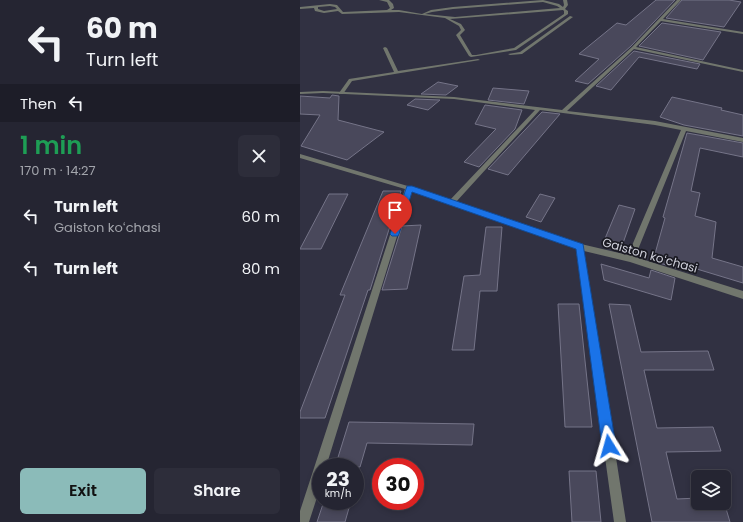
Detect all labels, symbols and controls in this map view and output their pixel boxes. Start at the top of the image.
text: 60 m [86,9,158,48]
icon: left [20,16,72,68]
text: Turn left [86,47,158,72]
icon: left [65,92,87,114]
text: Then [20,93,57,114]
text: 1 min [20,129,82,162]
button: close [238,135,280,177]
text: 170 m · 14:27 [20,161,96,180]
pin [378,193,412,234]
text: Turn left [54,196,118,217]
icon: arrive [384,199,406,221]
icon: left [20,205,42,227]
text: 60 m [242,206,280,227]
text: Gaiston koʻchasi [54,218,161,237]
street label: Gaiston koʻchasi [600,233,700,277]
icon: left [20,257,42,279]
text: Turn left [54,258,118,279]
text: 80 m [242,258,280,279]
position arrow [588,425,630,467]
speed limit sign: 30 [372,458,424,510]
text: 23 [326,465,350,493]
button: Exit [20,468,146,514]
button: Share [154,468,280,514]
map controls [691,470,731,510]
button: layers [691,470,731,510]
text: km/h [325,486,351,501]

